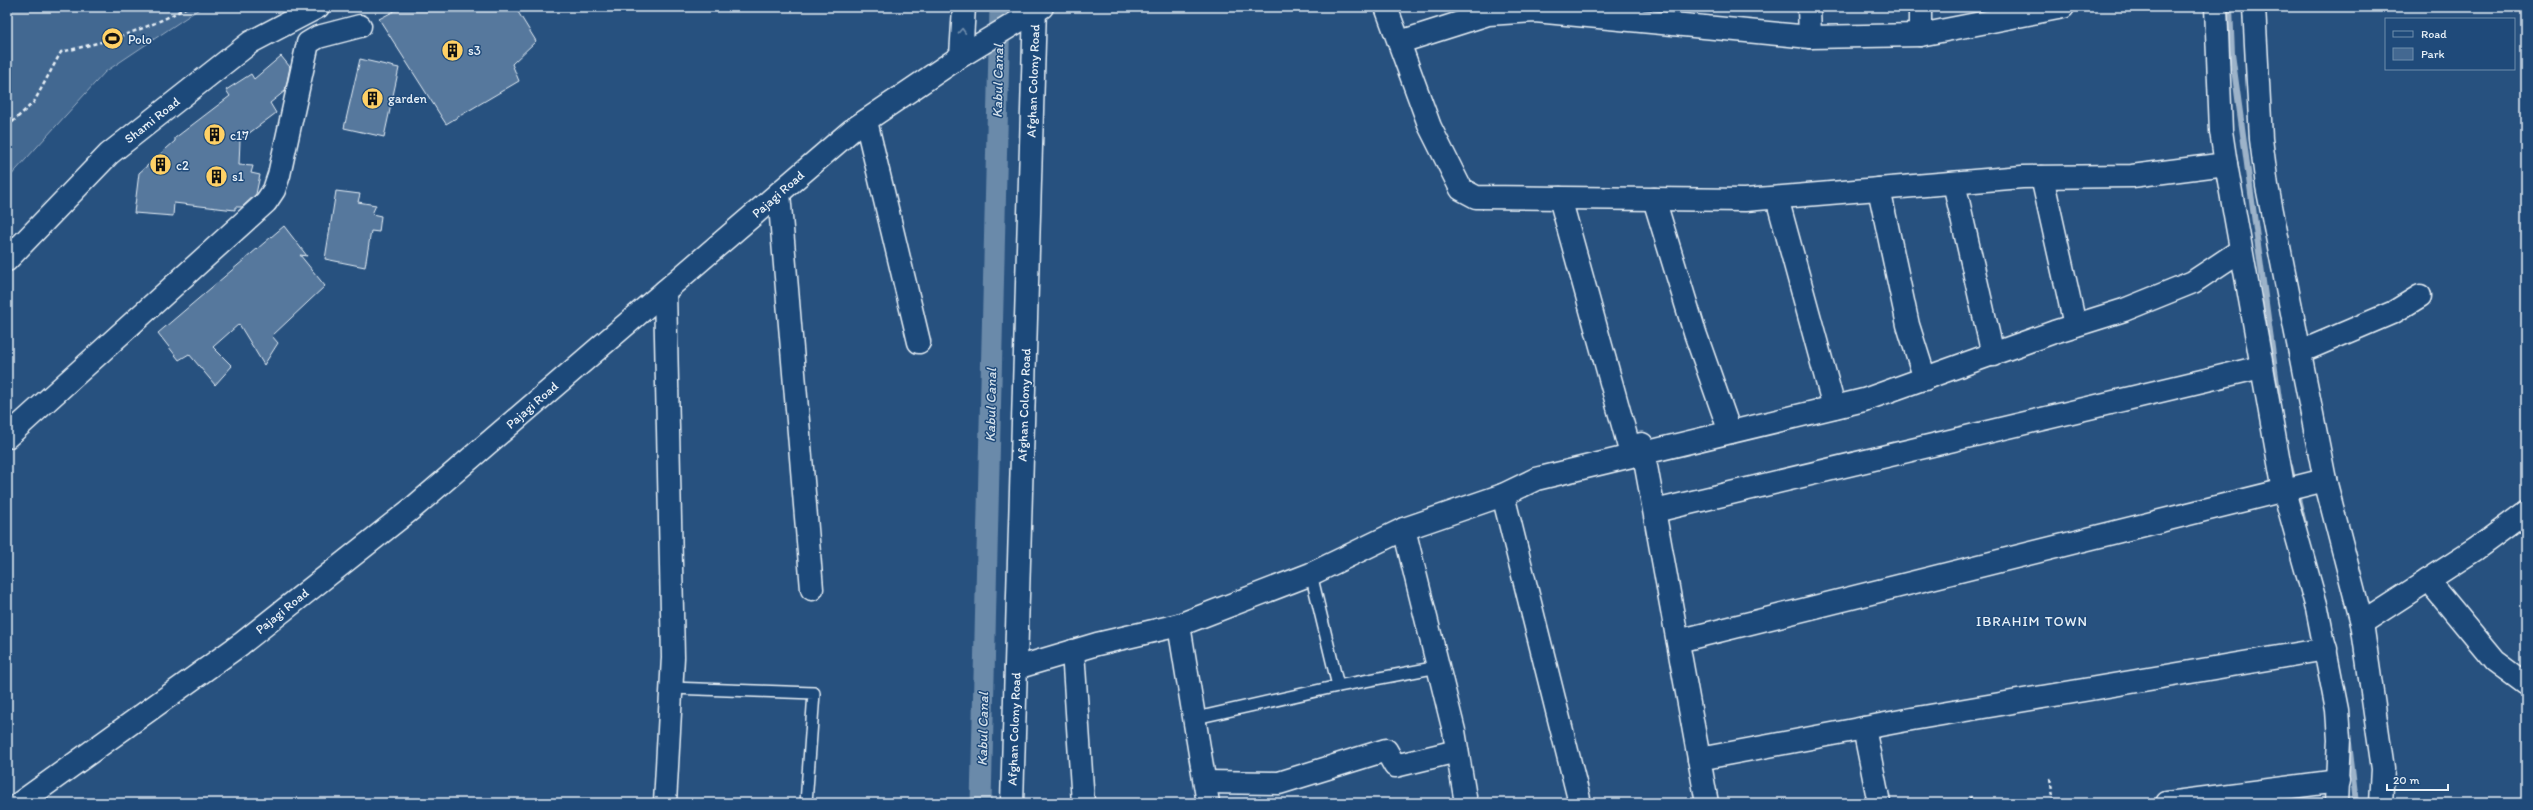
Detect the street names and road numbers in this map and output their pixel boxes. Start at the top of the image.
street label: Afghan Colony Road [1024,24,1042,138]
street label: Shami Road [121,94,183,146]
street label: Pajagi Road [749,167,807,221]
street label: Afghan Colony Road [1015,348,1033,462]
street label: Pajagi Road [503,378,561,432]
street label: Pajagi Road [252,585,312,637]
street label: Afghan Colony Road [1005,672,1023,786]

